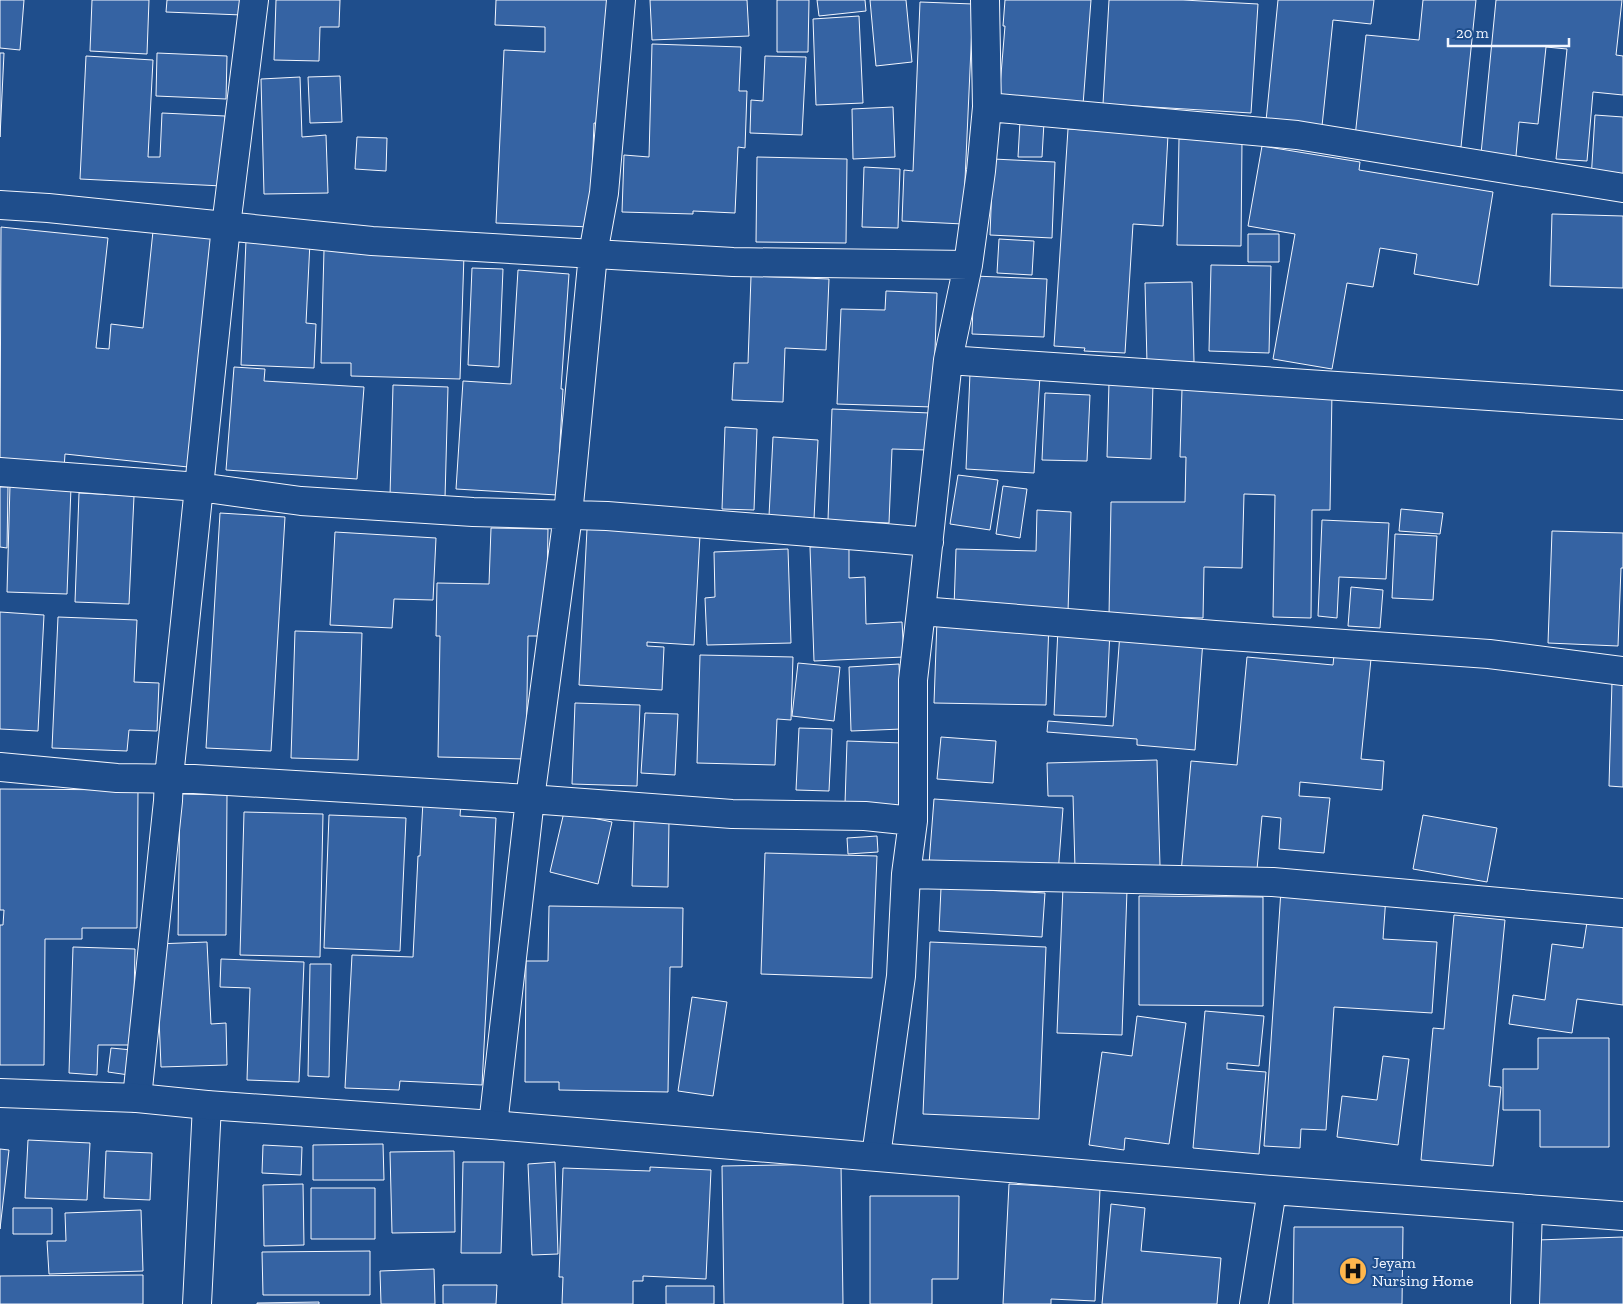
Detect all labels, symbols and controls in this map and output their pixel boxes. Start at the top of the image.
scale bar [1448,15,1569,47]
text: 20 m [1456,24,1489,42]
place label: Jeyam Nursing Home [1372,1253,1473,1290]
hospital icon: Jeyam Nursing Home [1338,1256,1368,1286]

